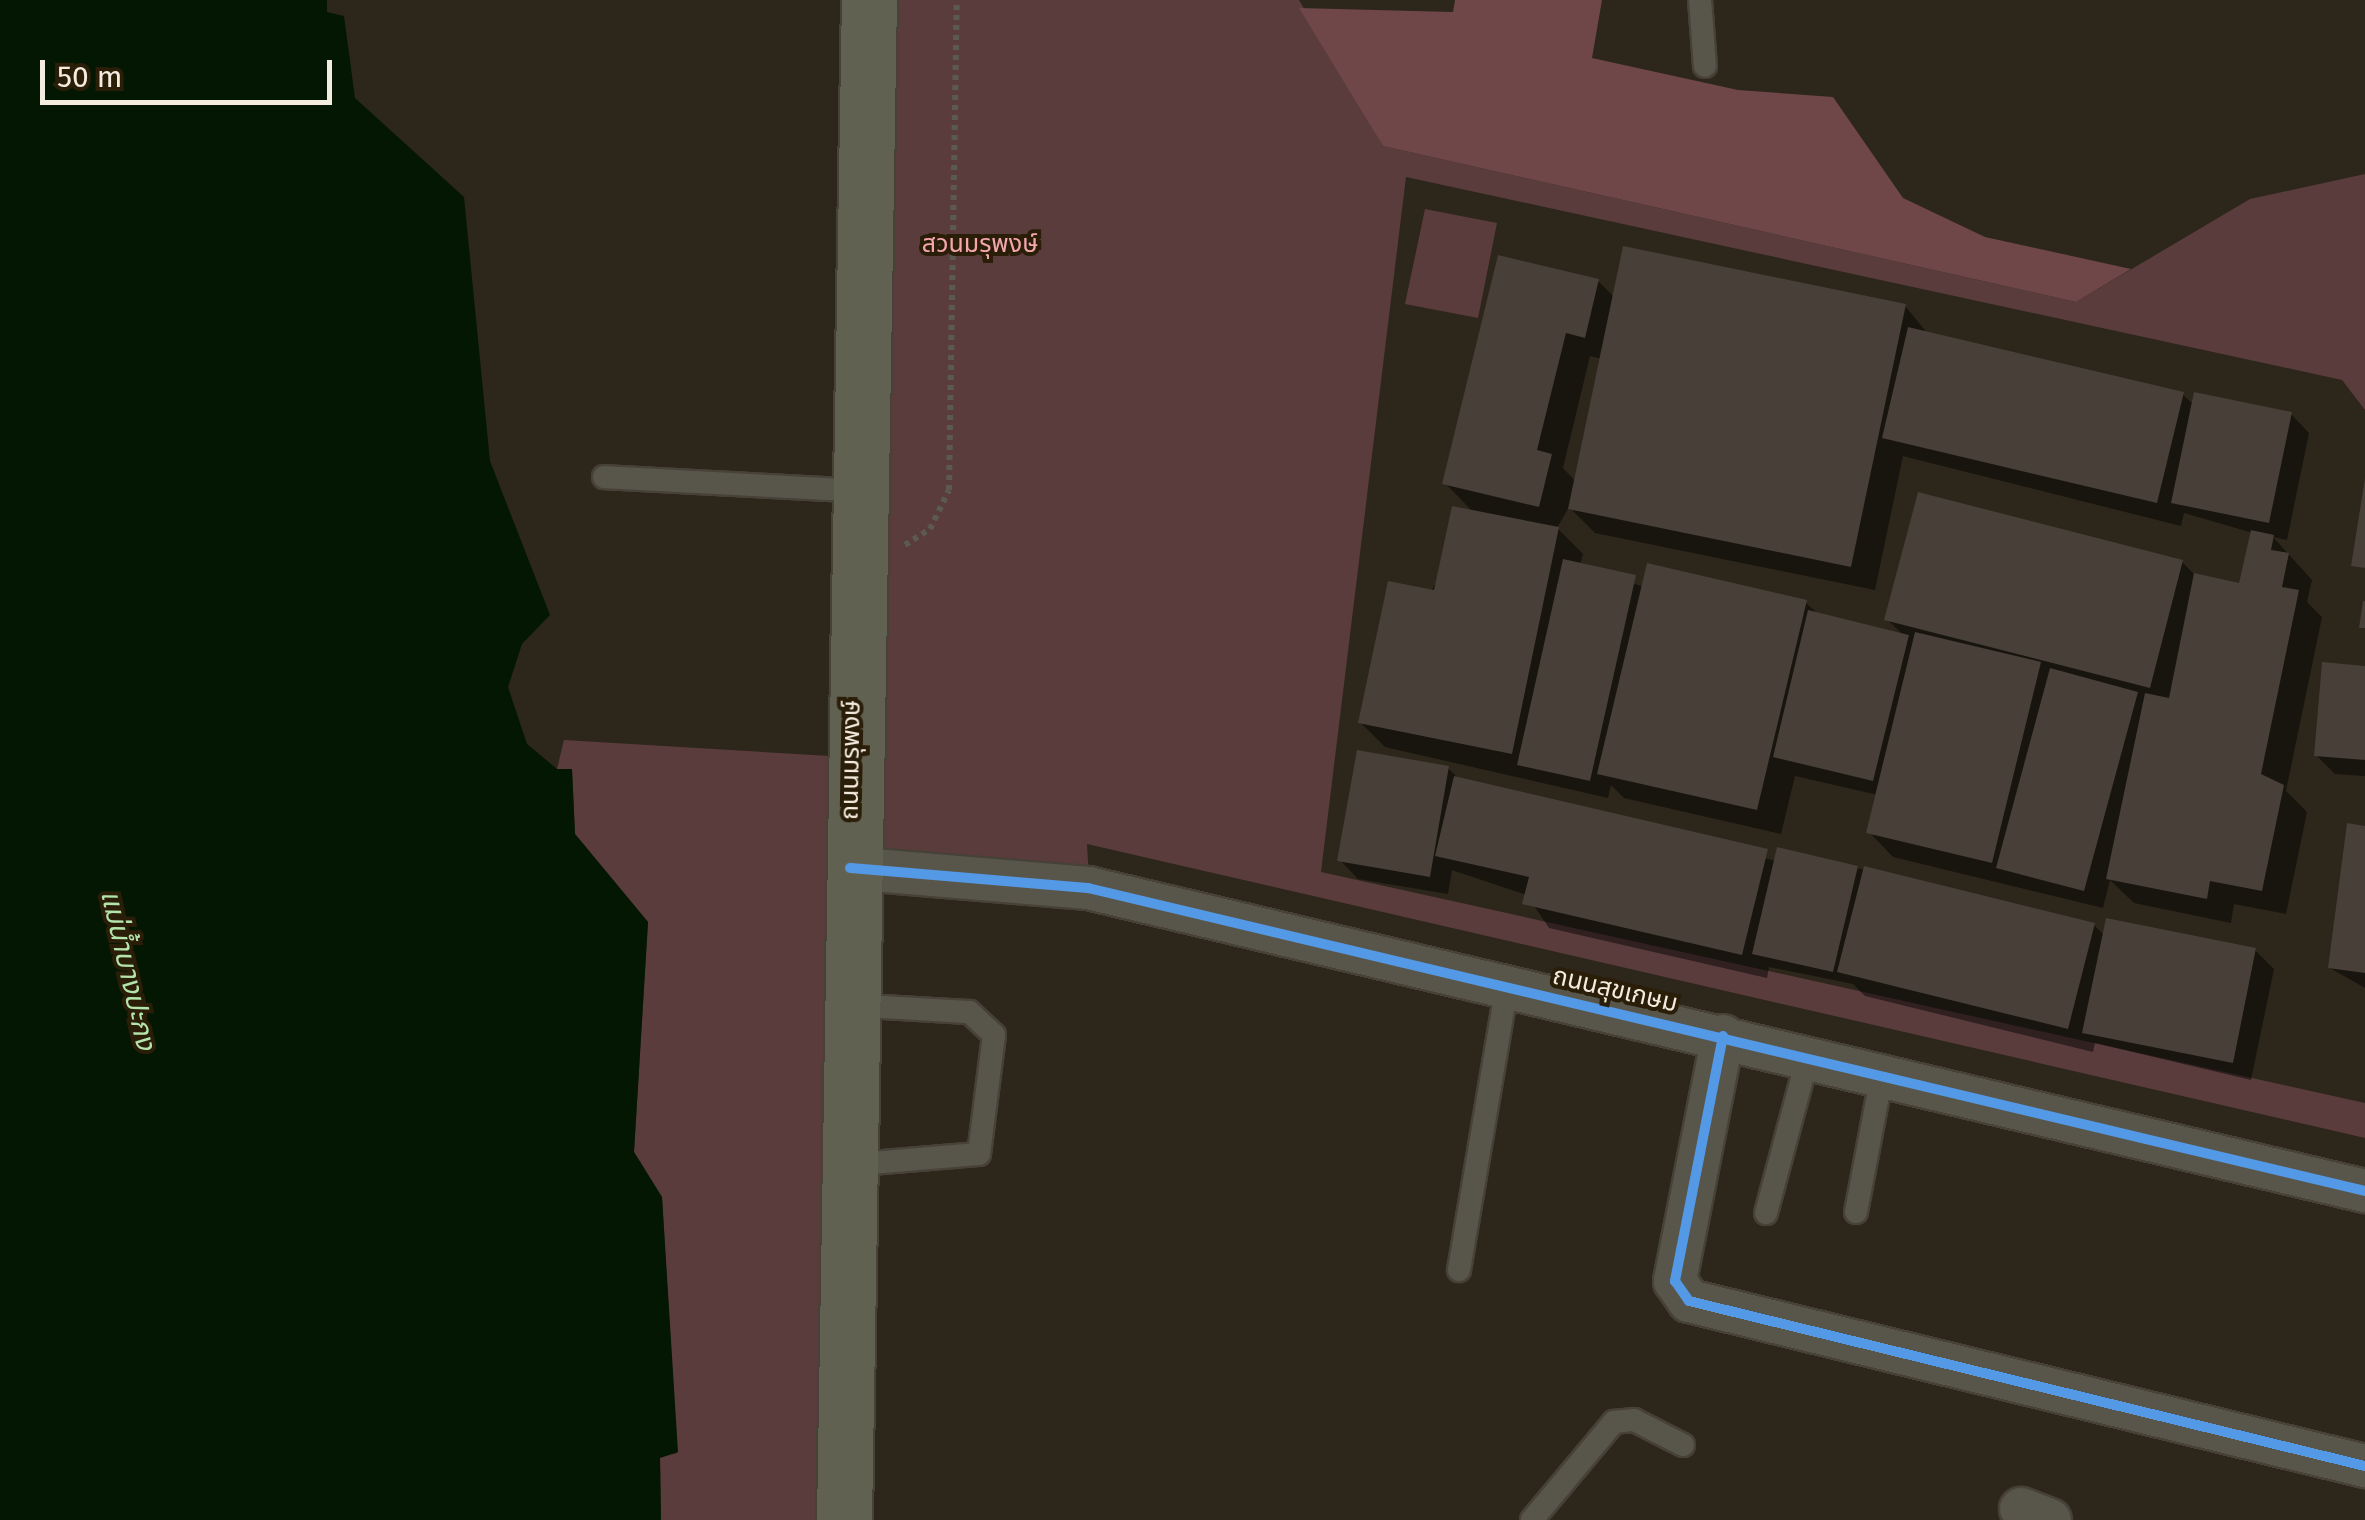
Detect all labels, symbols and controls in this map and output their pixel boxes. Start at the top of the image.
scale bar [45,40,338,102]
text: 50 m [57,59,122,95]
park label: สวนมรุพงษ์ [922,229,1038,259]
street label: ถนนมรุพงษ์ [835,700,867,820]
water label: แม่น้ำบางปะกง [93,887,163,1053]
street label: ถนนสุขเกษม [1550,961,1680,1019]

